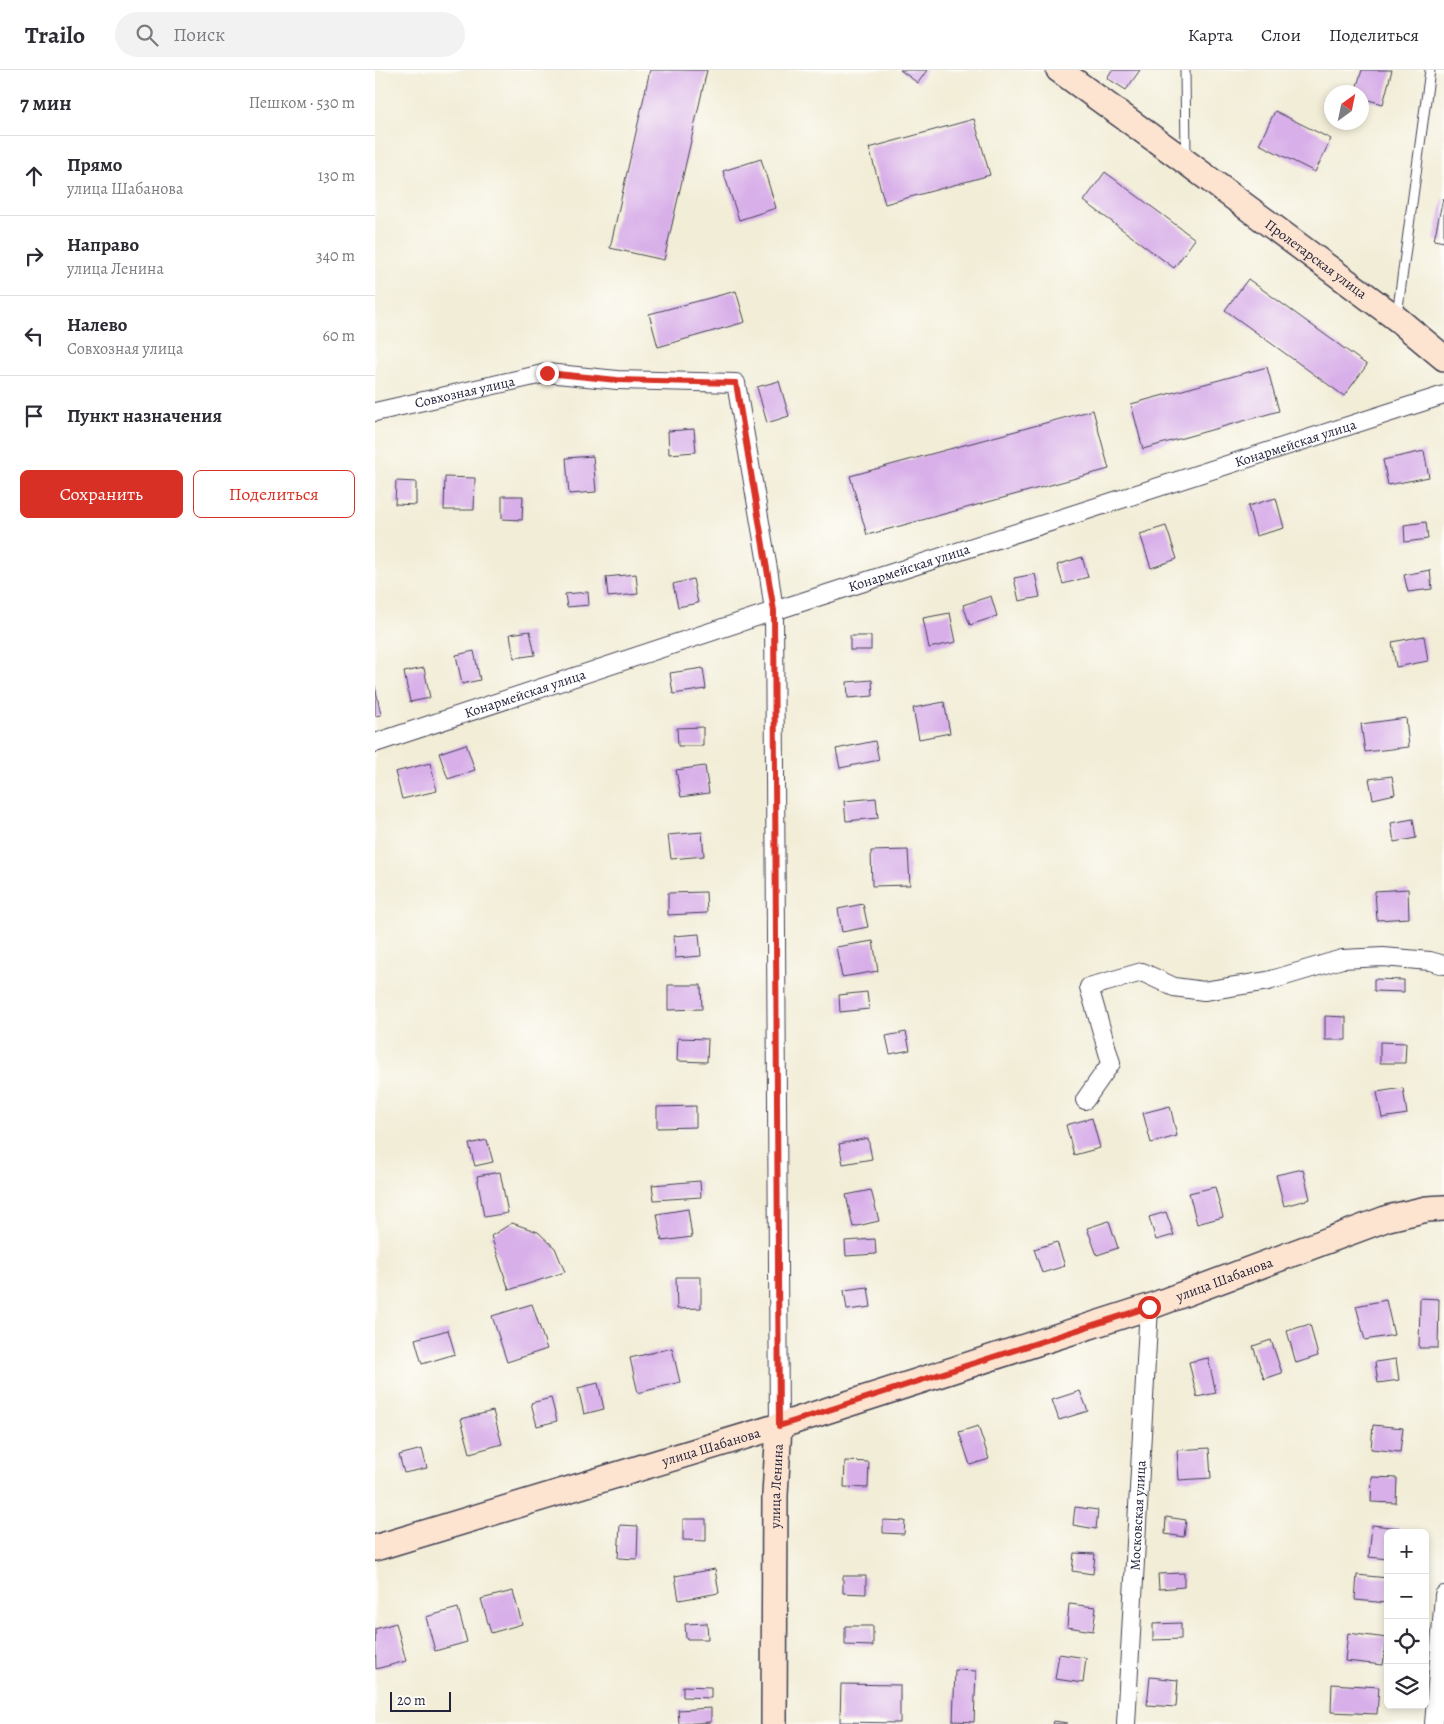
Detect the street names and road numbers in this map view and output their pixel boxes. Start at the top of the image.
street label: Пролетарская улица [1261,215,1371,304]
street label: Совхозная улица [413,371,517,413]
street label: Конармейская улица [1232,415,1359,472]
street label: Конармейская улица [846,539,973,596]
street label: Конармейская улица [462,665,589,723]
street label: улица Шабанова [1172,1253,1276,1306]
street label: улица Шабанова [659,1423,763,1471]
street label: улица Ленина [766,1443,788,1529]
street label: Московская улица [1125,1459,1151,1571]

